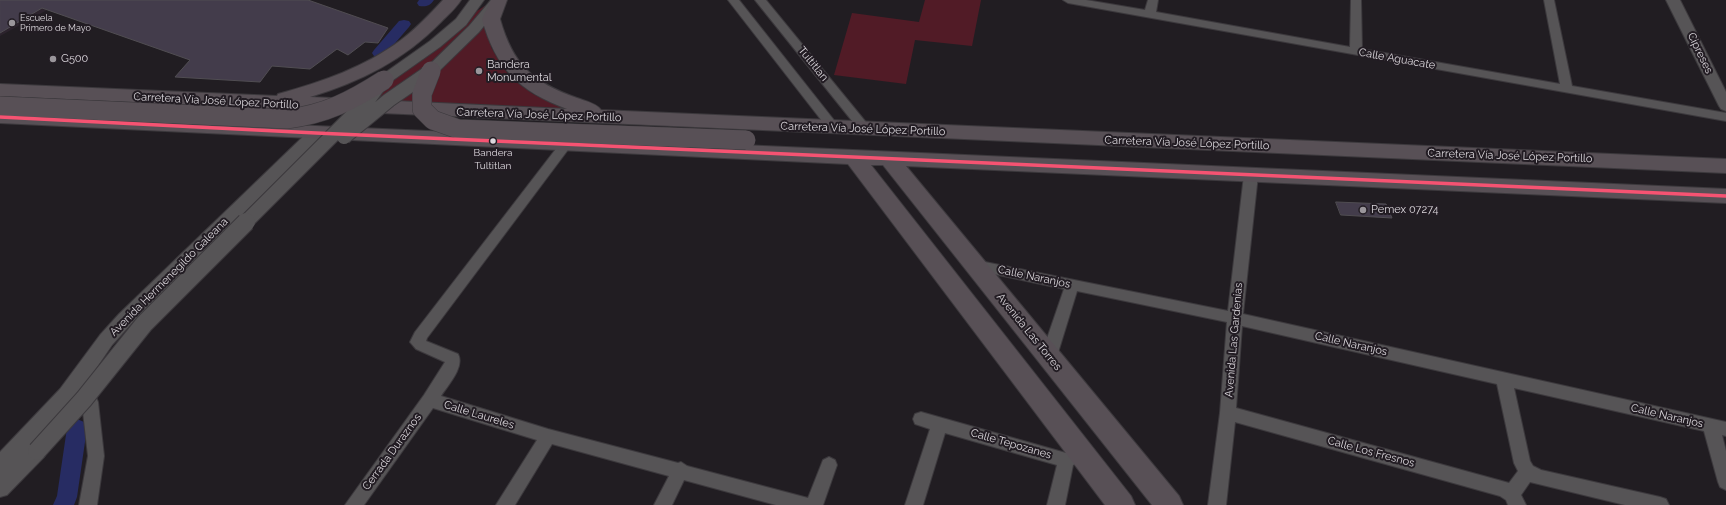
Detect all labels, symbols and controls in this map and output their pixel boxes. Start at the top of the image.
place label: Escuela Primero de Mayo [20,13,91,34]
marker: Escuela Primero de Mayo [7,18,17,28]
street label: Cipreses [1684,30,1716,76]
street label: Tultitlan [795,44,831,84]
street label: Calle Aguacate [1358,46,1436,72]
place label: G500 [61,52,88,66]
marker: G500 [48,54,58,64]
place label: Bandera Monumental [487,58,552,84]
marker: Bandera Monumental [474,66,484,76]
street label: Carretera Vía José López Portillo [133,90,299,112]
street label: Carretera Vía José López Portillo [456,106,622,124]
street label: Carretera Vía José López Portillo [780,120,946,138]
street label: Carretera Vía José López Portillo [1104,134,1270,152]
marker: Bandera Tultitlan [488,136,498,146]
place label: Bandera Tultitlan [474,147,512,170]
street label: Carretera Vía José López Portillo [1427,147,1593,165]
place label: Pemex 07274 [1371,203,1438,217]
marker: Pemex 07274 [1358,205,1368,215]
street label: Avenida Hermenegildo Galeana [107,215,231,339]
street label: Calle Naranjos [997,263,1071,291]
street label: Avenida Las Gardenias [1222,282,1246,398]
street label: Avenida Las Torres [994,291,1064,373]
street label: Calle Naranjos [1314,329,1388,359]
street label: Calle Laureles [442,398,516,432]
street label: Calle Naranjos [1630,401,1704,431]
street label: Cerrada Duraznos [360,411,424,493]
street label: Calle Tepozanes [969,426,1053,462]
street label: Calle Los Fresnos [1326,434,1416,470]

